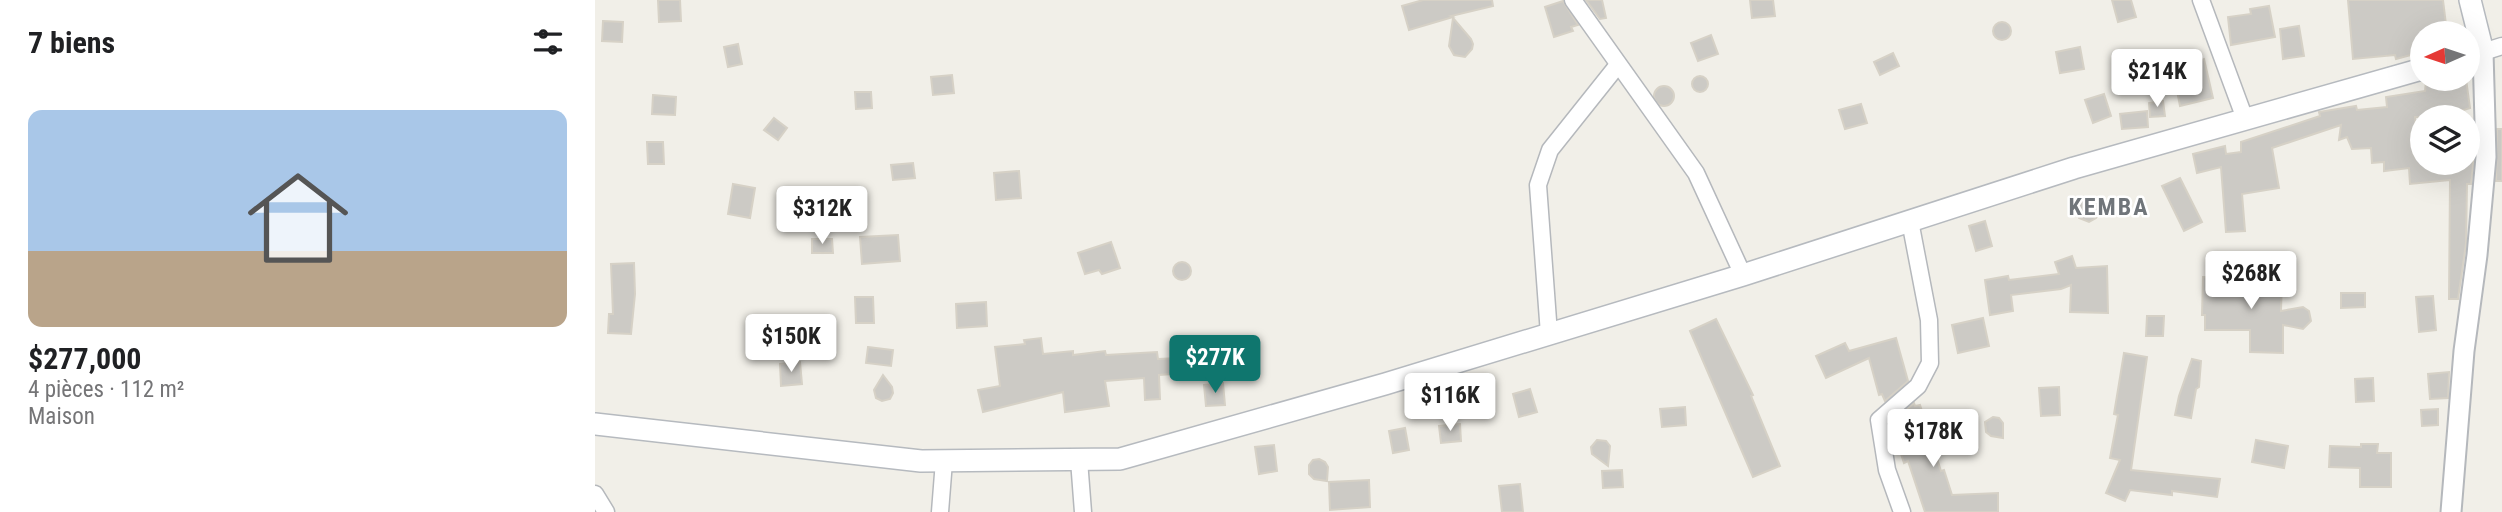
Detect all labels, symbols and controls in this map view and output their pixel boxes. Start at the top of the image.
north arrow [2410,21,2480,91]
map controls [2410,21,2480,175]
icon: filters [529,23,567,61]
text: 7 biens [28,25,115,60]
pin: $214K [2108,50,2206,109]
text: $214K [2127,58,2187,85]
button: layers [2410,105,2480,175]
icon: home [235,155,361,281]
pin: $312K [773,187,871,246]
district label: KEMBA [2068,193,2150,221]
text: $312K [792,195,852,222]
pin: $268K [2202,252,2300,311]
text: $268K [2221,260,2281,287]
pin: $150K [742,314,840,374]
text: $150K [761,323,821,350]
pin: $277K [1166,336,1264,395]
text: $277,000 [28,341,141,376]
text: $277K [1185,344,1245,371]
pin: $116K [1401,374,1499,433]
text: 4 pièces · 112 m² [28,376,184,403]
text: $116K [1420,382,1480,409]
text: Maison [28,403,95,430]
pin: $178K [1884,410,1982,469]
text: $178K [1903,418,1963,445]

